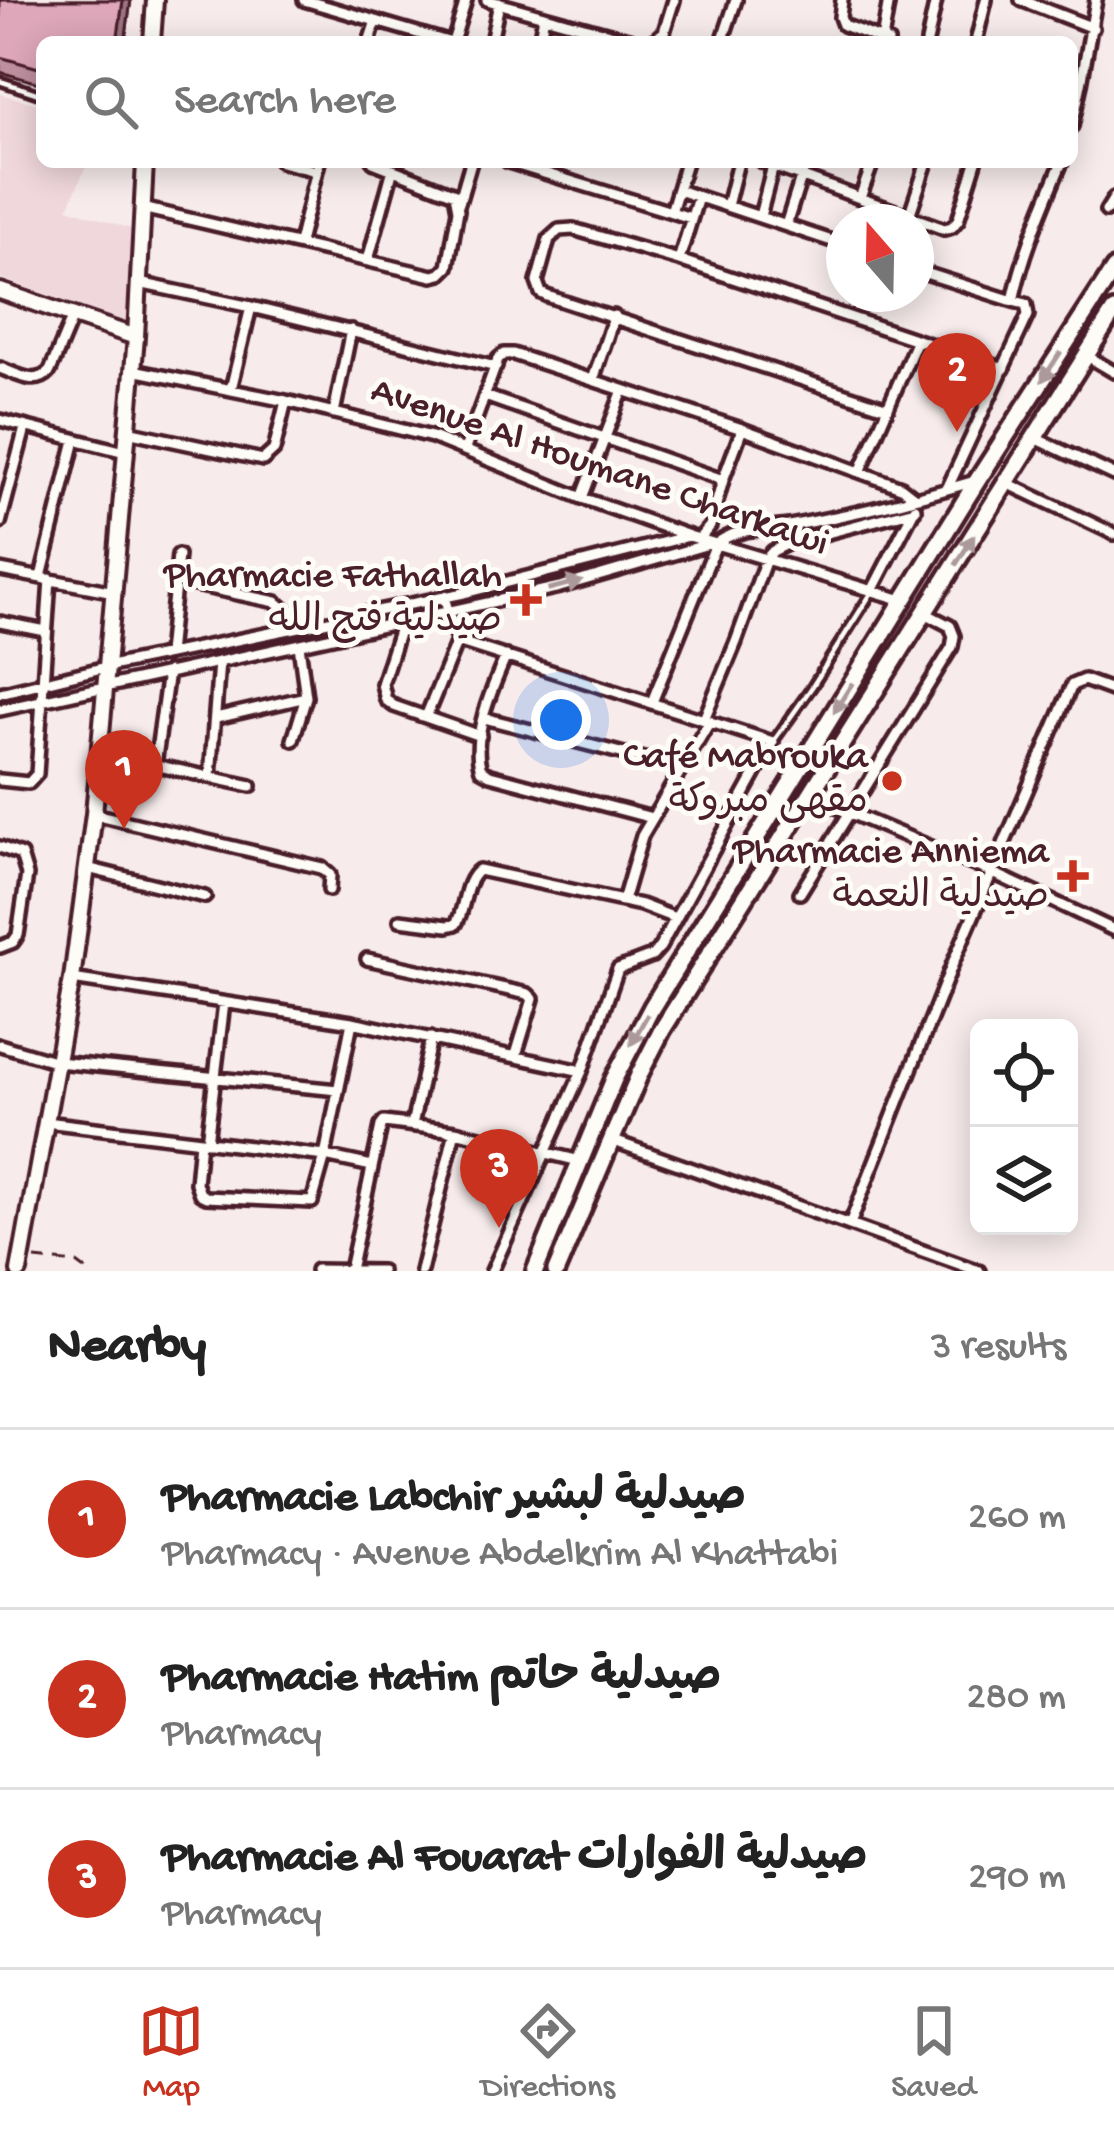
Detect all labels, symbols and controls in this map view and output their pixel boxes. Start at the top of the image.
search box [36,36,1078,168]
icon: search [78,69,144,135]
text: Search here [174,76,396,129]
north arrow [826,204,934,312]
pin: 2 [918,333,996,432]
one-way arrow [1040,351,1062,384]
street label: Avenue Al Houmane Charkawi [364,369,834,569]
one-way arrow [953,534,975,566]
place label: Pharmacie Fathallah صيدلية فتح الله [162,555,502,646]
one-way arrow [547,575,584,594]
marker: Pharmacie Fathallah صيدلية فتح الله [513,587,539,613]
one-way arrow [833,681,855,714]
your location [531,690,591,750]
pin: 1 [85,730,163,829]
place label: Café Mabrouka مقهى مبروكة [623,736,869,827]
marker: Café Mabrouka مقهى مبروكة [879,768,905,794]
place label: Pharmacie Anniema صيدلية النعمة [731,831,1050,922]
marker: Pharmacie Anniema صيدلية النعمة [1060,863,1086,889]
one-way arrow [629,1012,650,1047]
map controls [970,1019,1078,1235]
button: locate [970,1019,1078,1127]
button: layers [970,1127,1078,1235]
pin: 3 [460,1129,538,1228]
text: Nearby [48,1319,206,1379]
text: 3 results [931,1326,1066,1372]
text: Pharmacie Labchir صيدلية لبشير [162,1473,746,1526]
text: 1 [79,1496,95,1542]
text: 260 m [968,1496,1066,1542]
text: Pharmacy · Avenue Abdelkrim Al Khattabi [162,1533,838,1579]
text: Pharmacie Hatim صيدلية حاتم [162,1653,721,1706]
text: 2 [77,1676,97,1722]
text: 280 m [966,1676,1066,1722]
text: Pharmacy [162,1713,322,1759]
text: Pharmacie Al Fouarat صيدلية الفوارات [162,1833,868,1886]
text: 3 [77,1856,97,1902]
text: 290 m [968,1856,1066,1902]
text: Pharmacy [162,1893,322,1939]
tab: Map [138,1998,204,2108]
tab: Directions [481,1998,615,2108]
tab: Saved [891,1998,976,2108]

